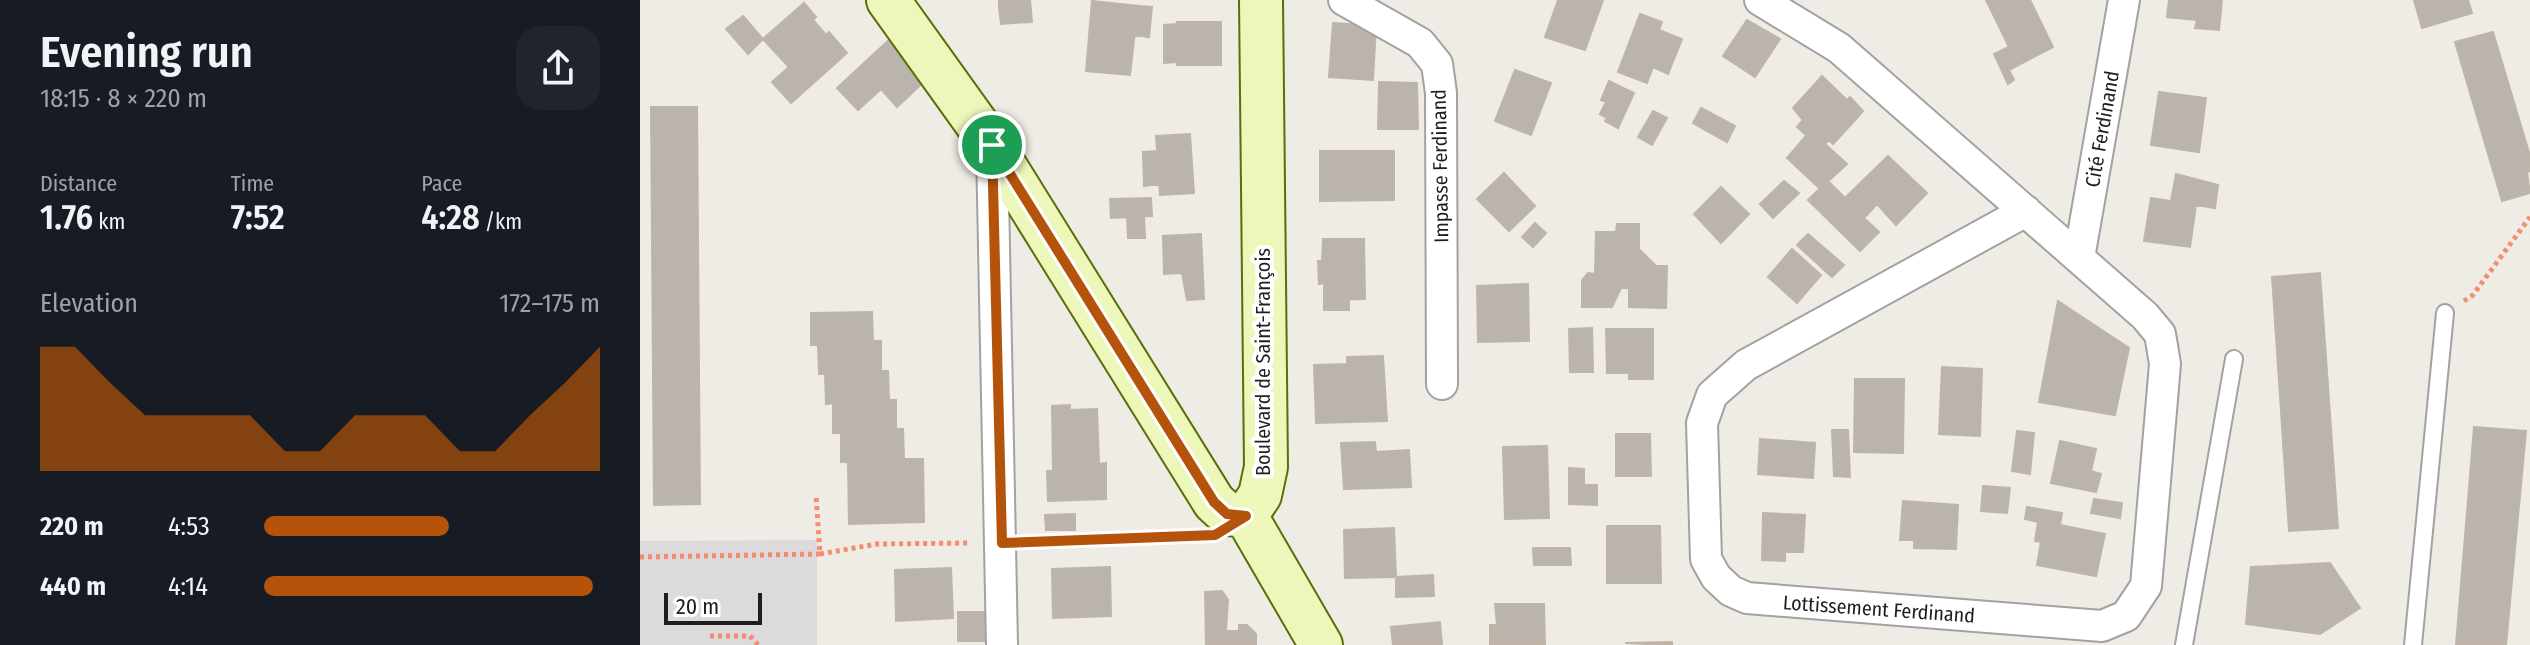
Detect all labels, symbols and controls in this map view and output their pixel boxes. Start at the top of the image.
text: Evening run [40,26,253,79]
button: share [516,26,600,110]
street label: Cité Ferdinand [2080,69,2124,189]
text: 18:15 · 8 × 220 m [40,83,207,114]
street label: Impasse Ferdinand [1427,89,1453,243]
pin [958,111,1026,179]
icon: arrive [970,123,1014,167]
text: Distance [40,170,117,197]
text: Time [231,170,274,197]
text: Pace [421,170,462,197]
text: 1.76 [40,197,93,238]
text: 7:52 [231,197,285,238]
text: 4:28 [421,197,480,238]
text: km [93,208,125,235]
text: /km [480,208,522,235]
street label: Boulevard de Saint-François [1251,248,1275,476]
text: Elevation [40,288,138,319]
text: 172–175 m [499,288,600,319]
text: 220 m [40,511,104,542]
text: 4:53 [168,511,210,542]
text: 440 m [40,571,106,602]
text: 4:14 [168,571,208,602]
scale bar [664,589,762,625]
street label: Lottissement Ferdinand [1782,590,1976,628]
text: 20 m [676,593,719,620]

